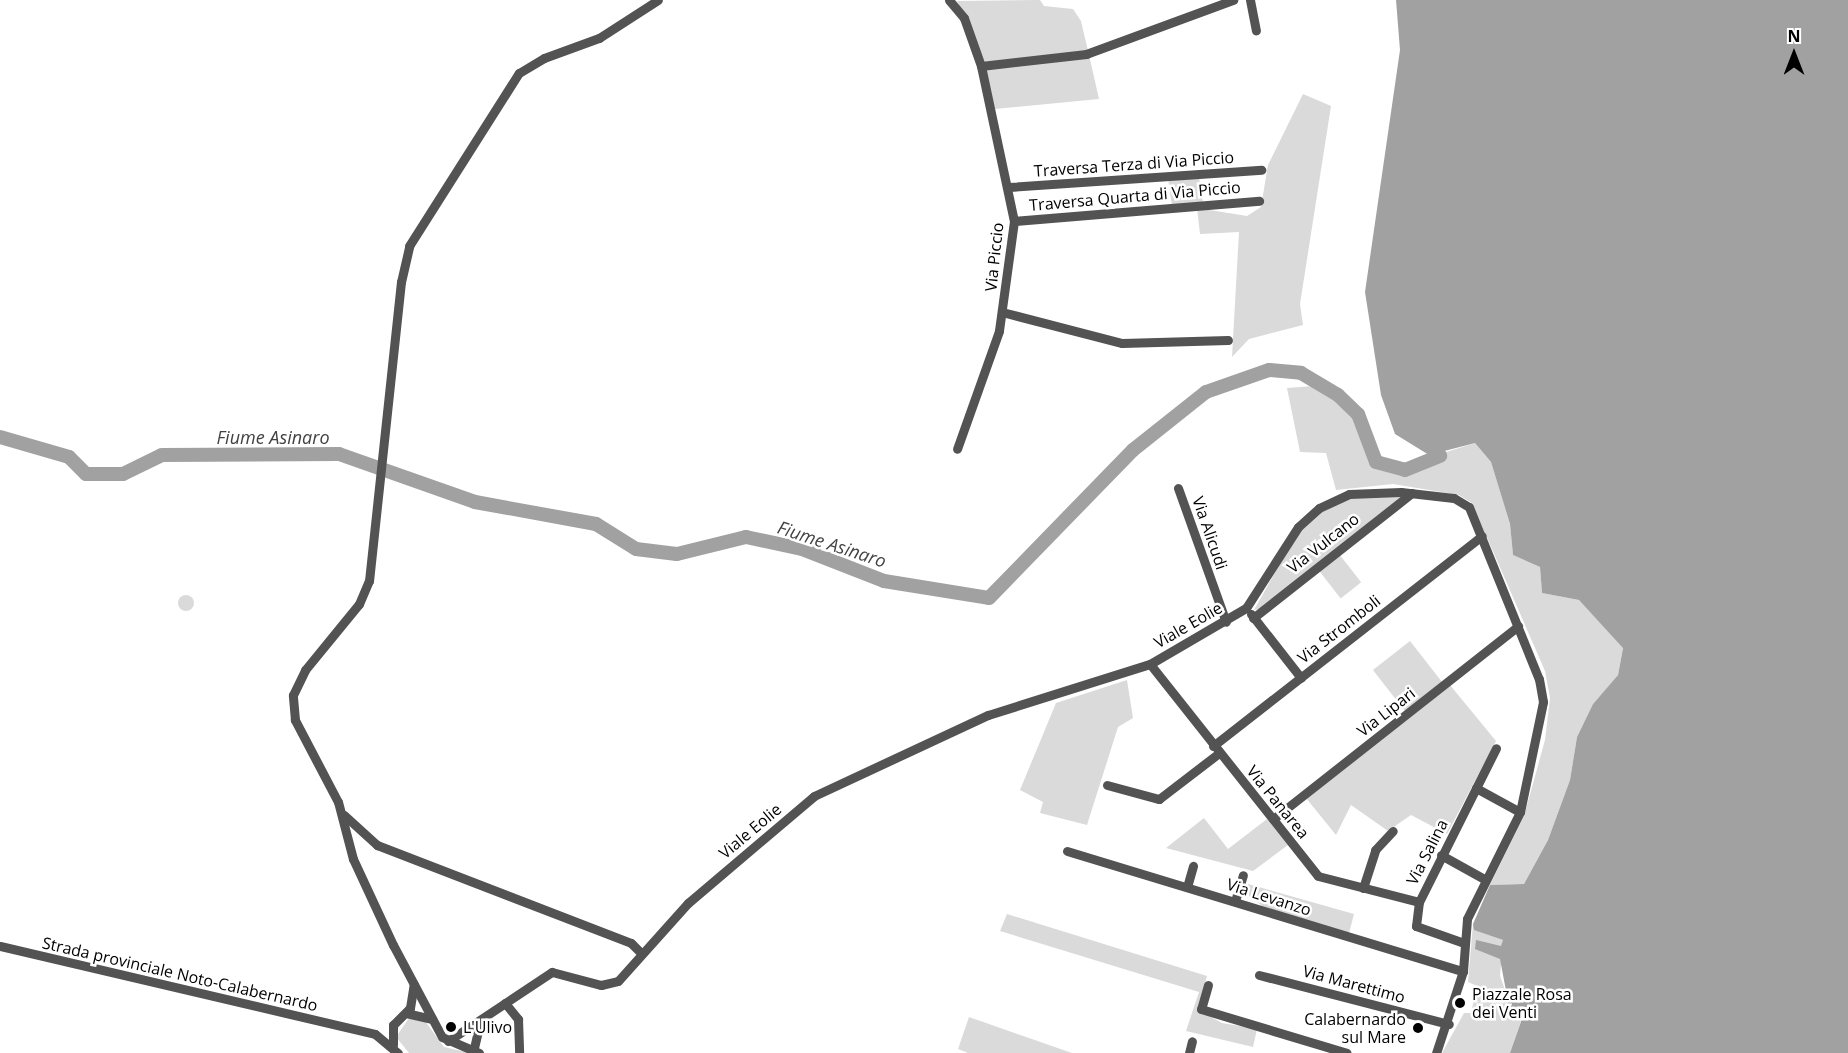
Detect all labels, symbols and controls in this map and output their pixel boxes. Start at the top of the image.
north arrow [1764,24,1824,84]
text: N [1787,25,1801,47]
street label: Traversa Terza di Via Piccio [1033,147,1235,181]
street label: Traversa Quarta di Via Piccio [1029,177,1241,215]
street label: Via Piccio [981,222,1007,292]
water label: Fiume Asinaro [216,426,330,448]
street label: Via Alicudi [1189,494,1231,572]
street label: Via Vulcano [1283,509,1363,577]
water label: Fiume Asinaro [775,516,889,572]
street label: Via Stromboli [1294,591,1384,667]
street label: Viale Eolie [1151,598,1225,652]
street label: Via Lipari [1353,683,1419,741]
street label: Via Panarea [1243,762,1313,842]
street label: Viale Eolie [715,799,785,863]
street label: Via Salina [1402,816,1452,888]
street label: Via Levanzo [1224,874,1314,920]
street label: Strada provinciale Noto-Calabernardo [40,933,320,1015]
street label: Via Marettimo [1301,961,1407,1007]
place label: Piazzale Rosa dei Venti [1472,984,1572,1022]
marker: Piazzale Rosa dei Venti [1453,996,1467,1010]
place label: Calabernardo sul Mare [1304,1009,1406,1047]
place label: L'Ulivo [463,1017,512,1037]
marker: L'Ulivo [444,1020,458,1034]
marker: Calabernardo sul Mare [1411,1021,1425,1035]

